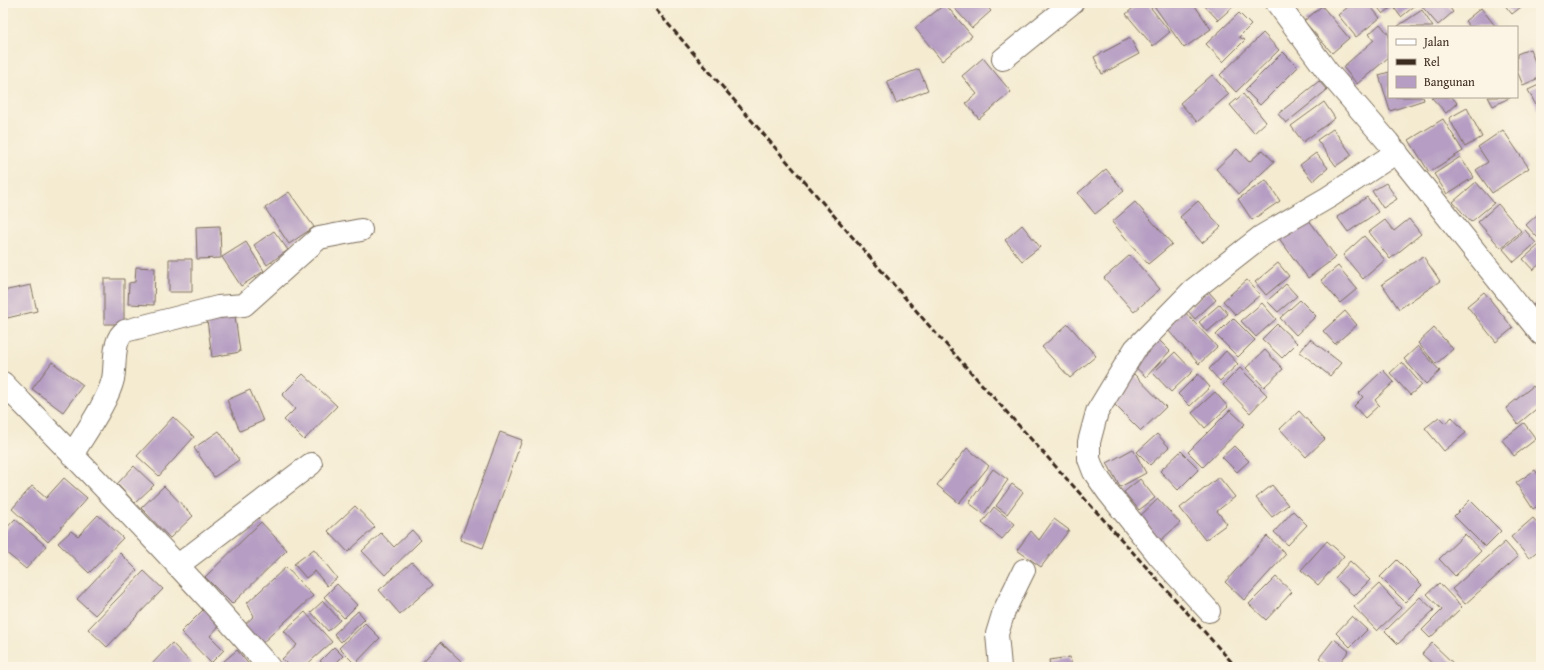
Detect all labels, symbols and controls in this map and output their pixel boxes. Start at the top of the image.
legend [1388,26,1518,98]
text: Jalan [1422,33,1449,50]
text: Rel [1424,53,1441,70]
text: Bangunan [1424,73,1475,90]

